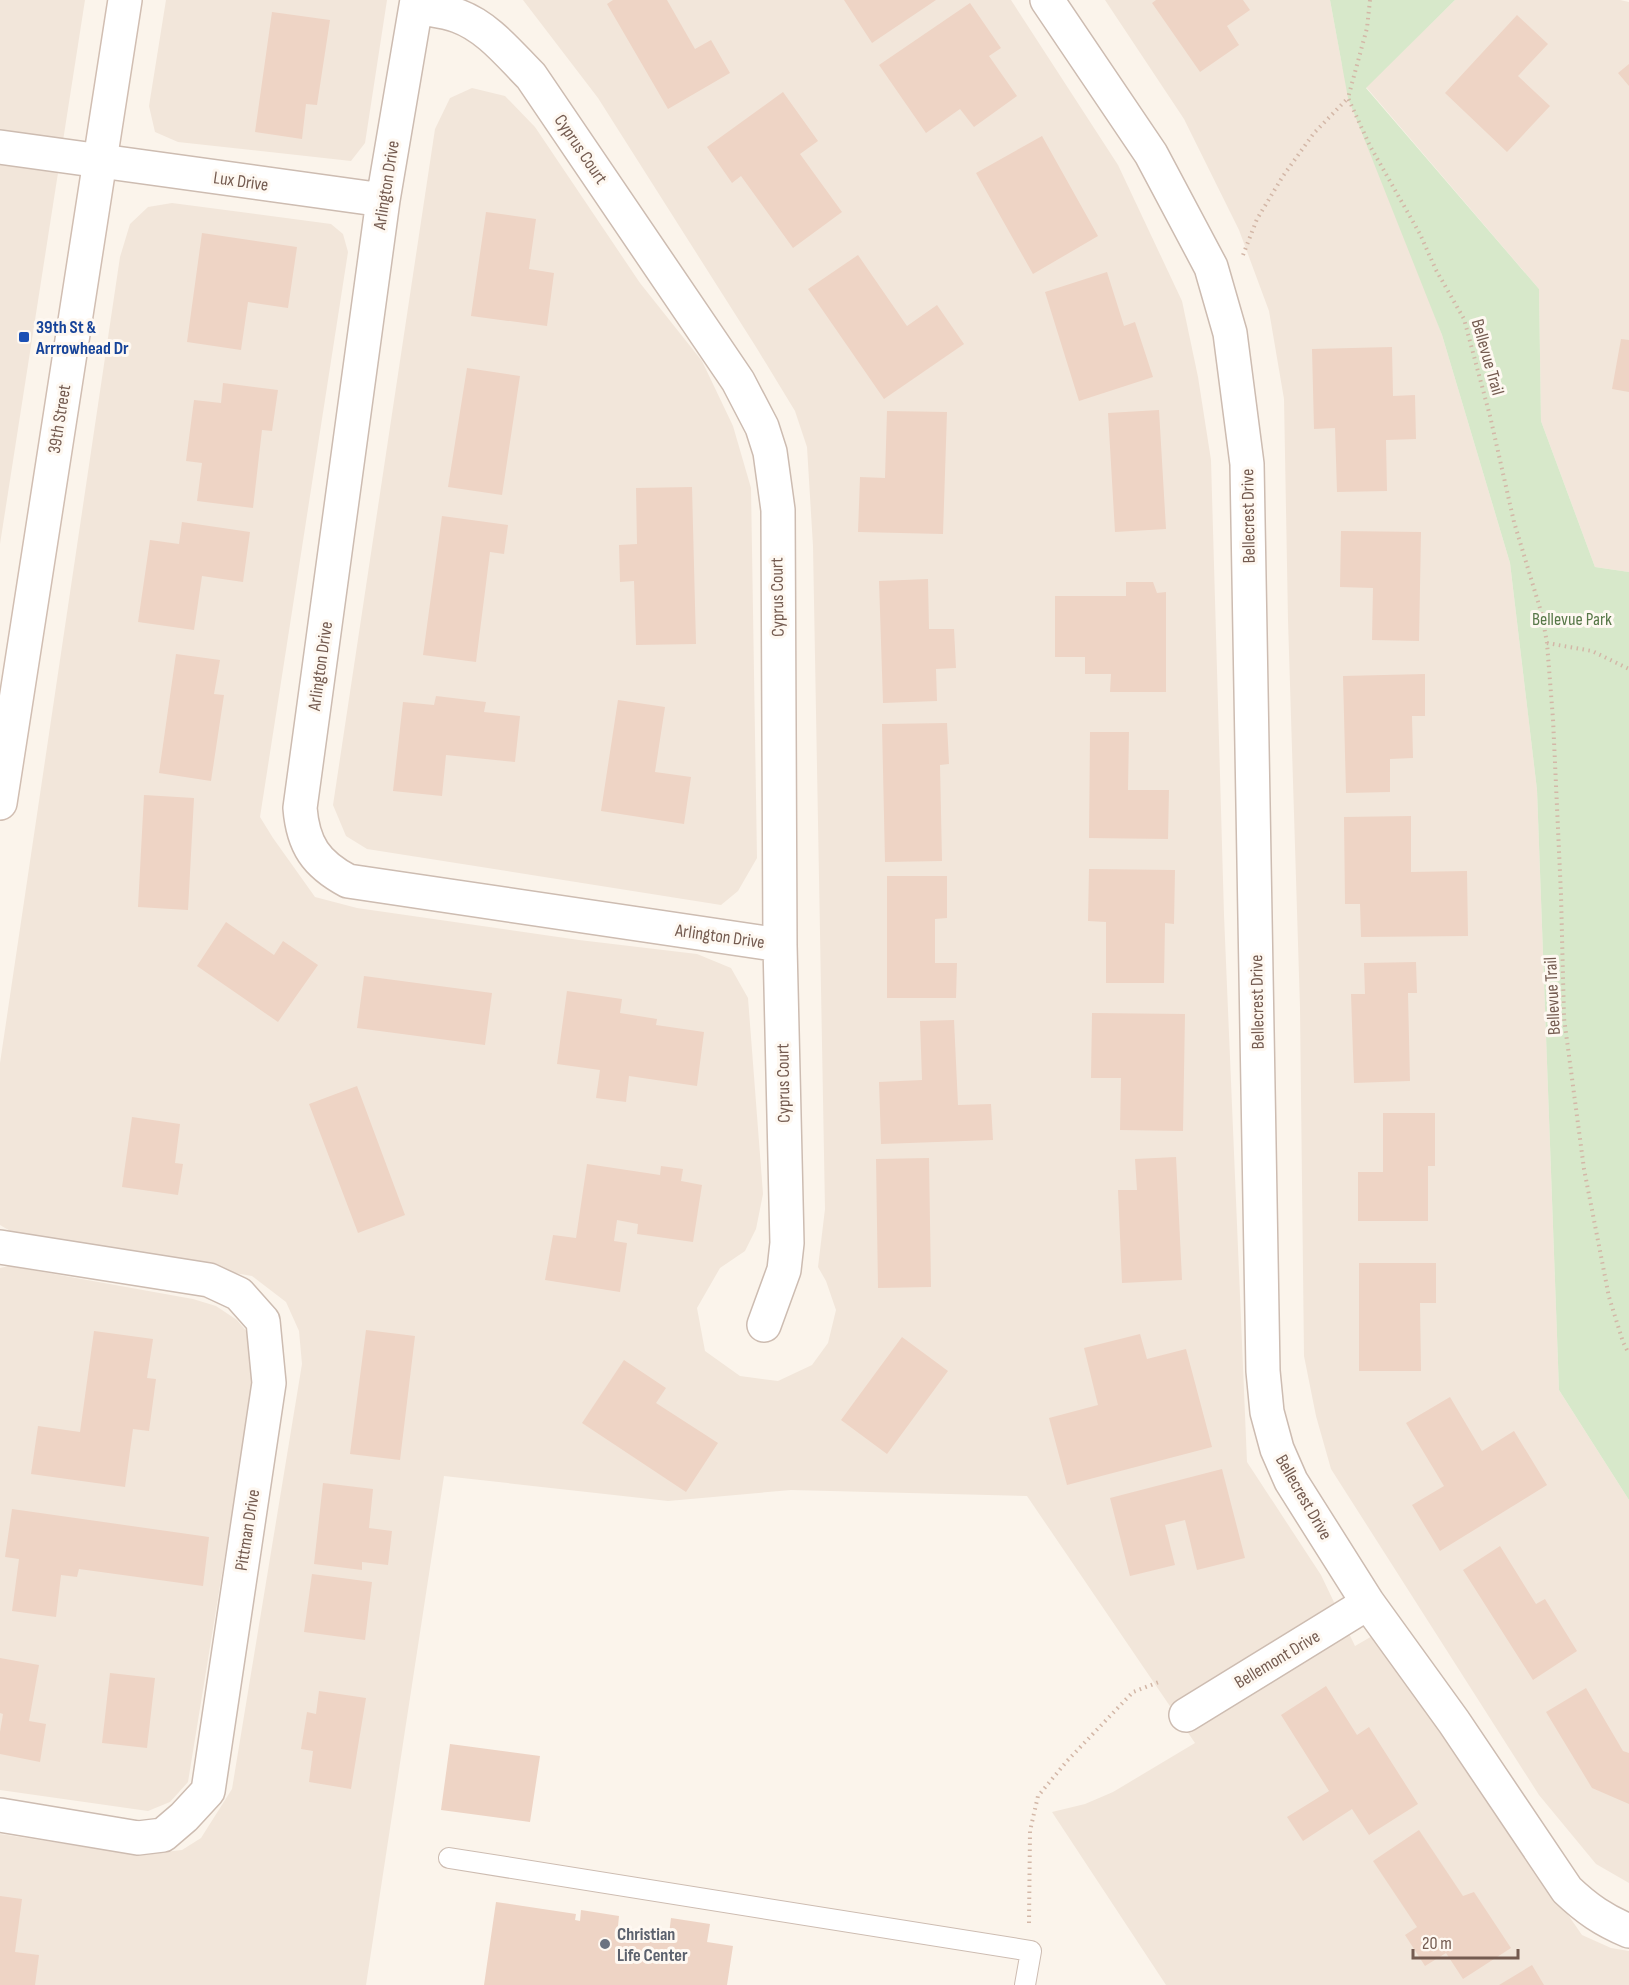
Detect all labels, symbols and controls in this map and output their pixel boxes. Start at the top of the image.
street label: Cyprus Court [550,110,612,189]
street label: Arlington Drive [369,139,404,232]
street label: Lux Drive [212,167,270,196]
place label: 39th St & Arrrowhead Dr [35,317,129,359]
street label: Bellevue Trail [1467,317,1508,398]
marker: 39th St & Arrrowhead Dr [17,330,31,344]
street label: 39th Street [44,383,75,455]
street label: Bellecrest Drive [1237,469,1260,563]
street label: Cyprus Court [766,557,789,637]
park label: Bellevue Park [1532,609,1612,630]
street label: Arlington Drive [304,620,337,713]
street label: Arlington Drive [673,920,766,953]
street label: Bellecrest Drive [1246,955,1269,1049]
street label: Bellevue Trail [1540,956,1565,1036]
street label: Cyprus Court [772,1043,795,1123]
street label: Bellecrest Drive [1271,1451,1336,1543]
street label: Pittman Drive [231,1488,264,1572]
street label: Bellemont Drive [1231,1626,1324,1693]
scale bar [1413,1922,1518,1960]
place label: Christian Life Center [617,1924,688,1966]
text: 20 m [1422,1933,1452,1954]
marker: Christian Life Center [598,1937,612,1951]

